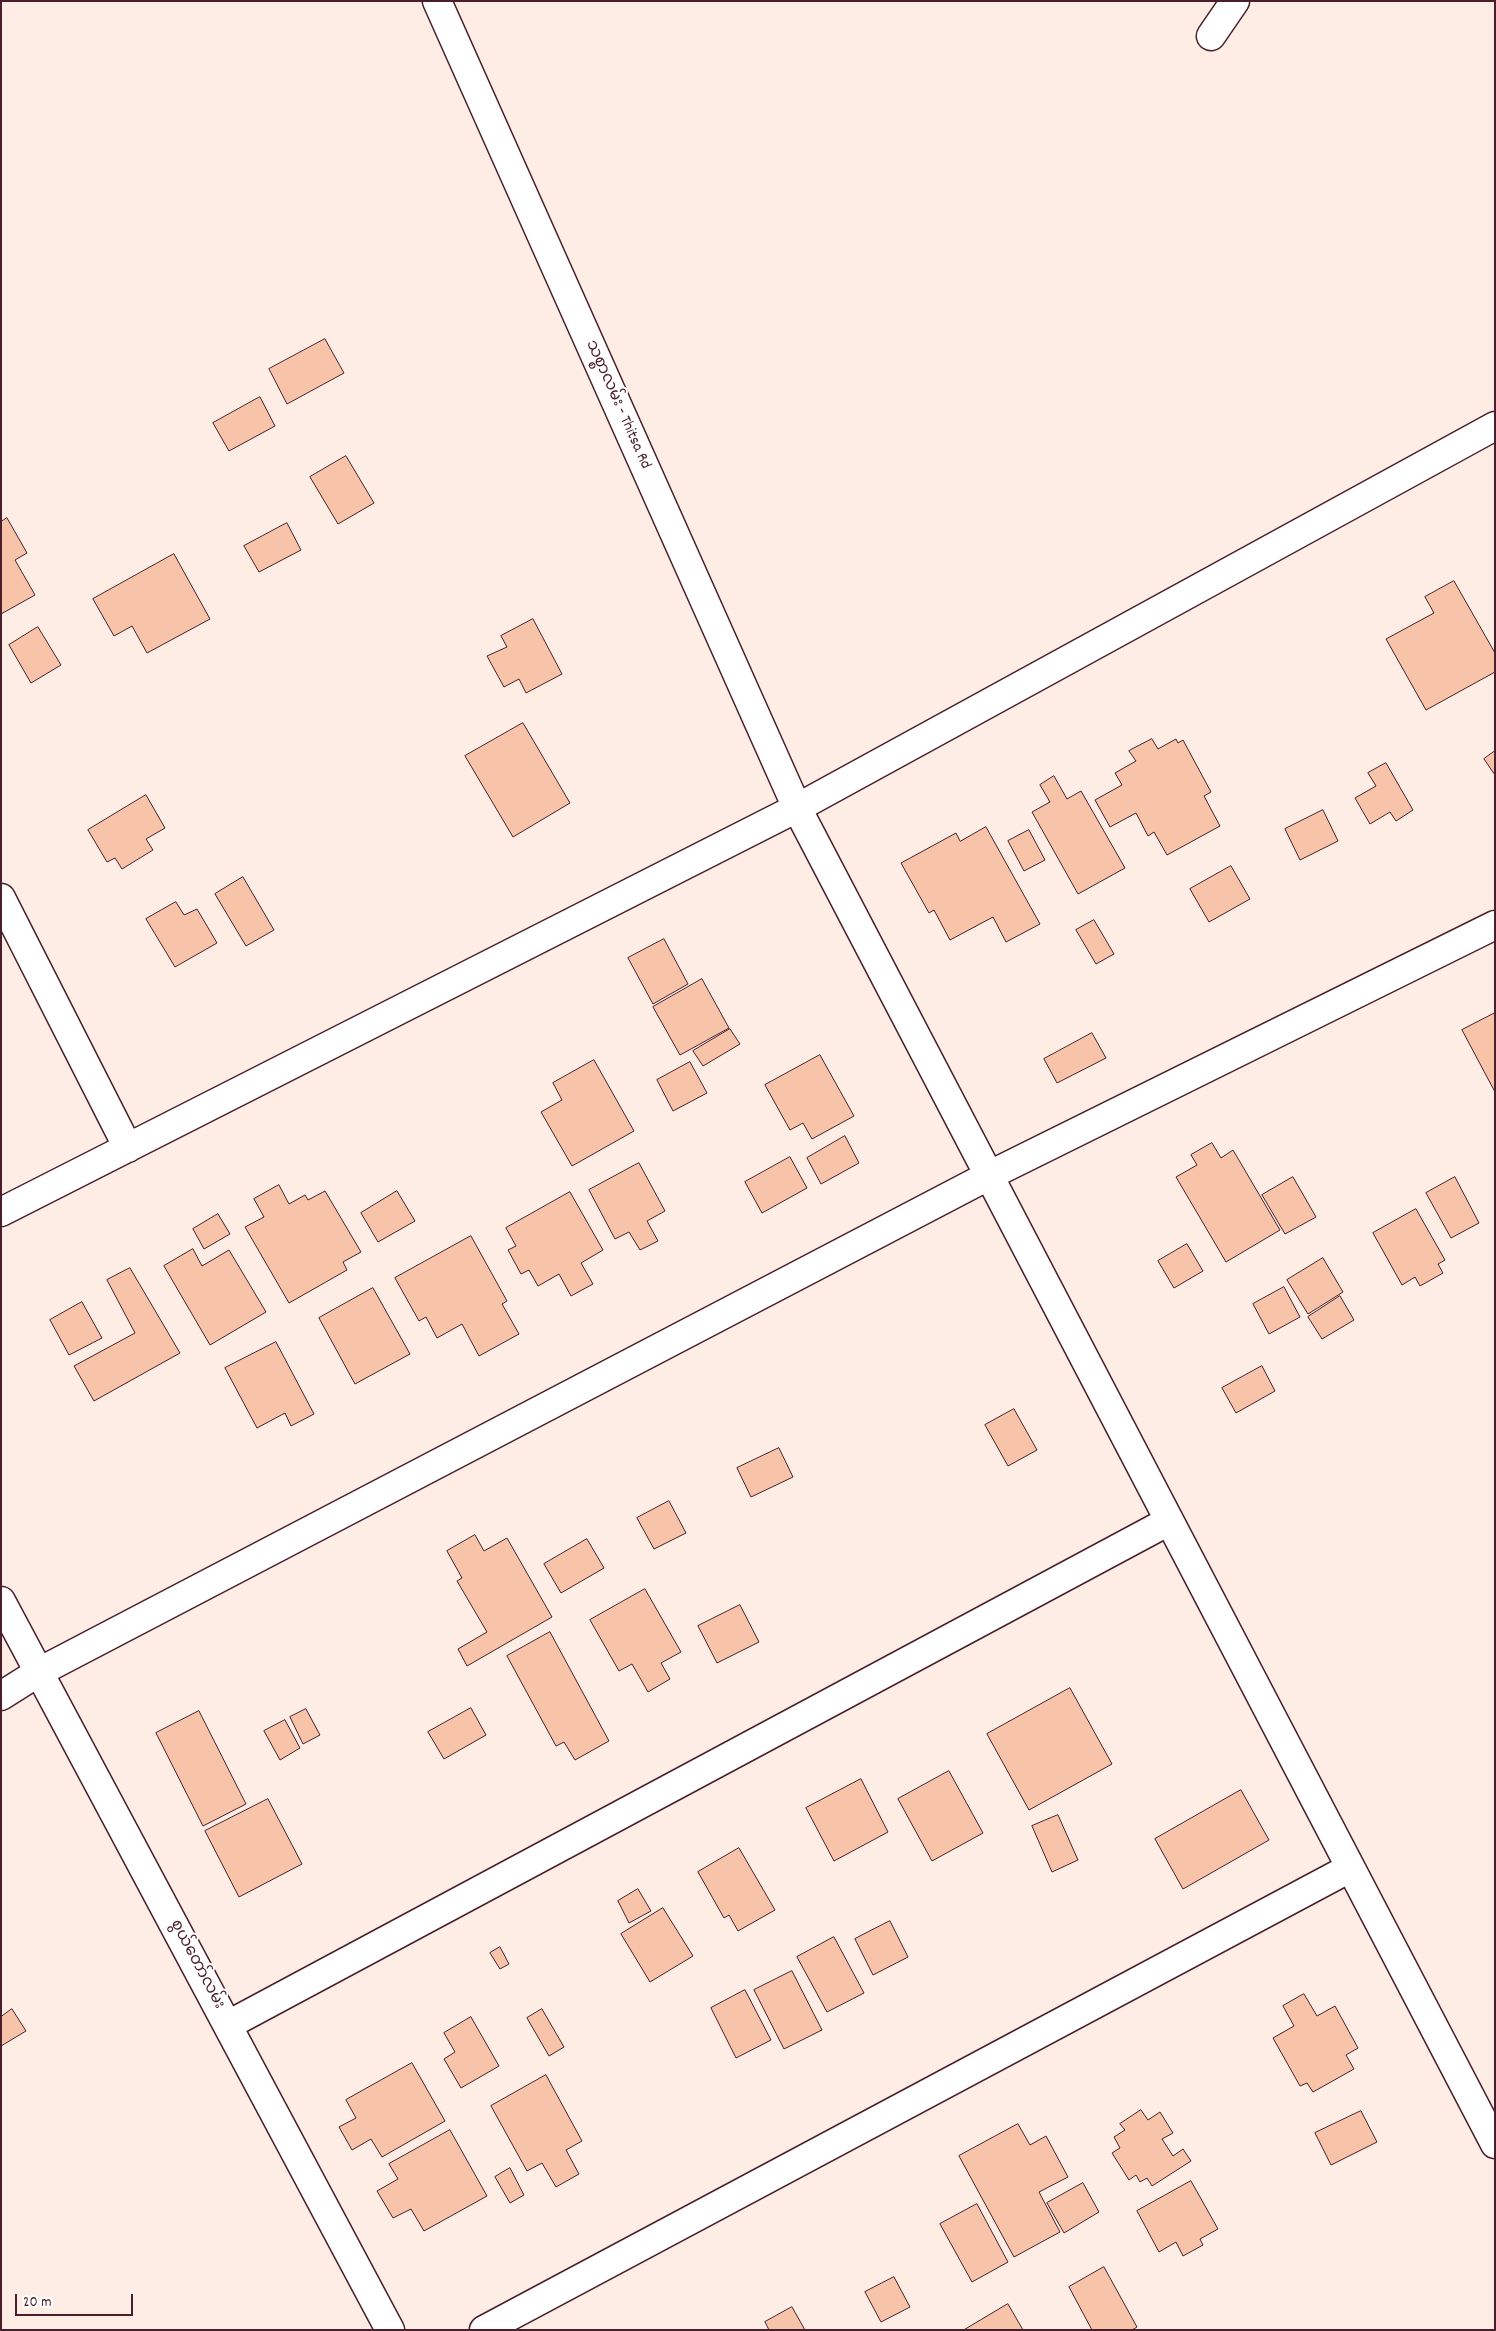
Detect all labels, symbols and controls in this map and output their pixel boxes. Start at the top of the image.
street label: သစ္စာလမ်း - Thitsa Rd [580,338,654,472]
street label: စွယ်တော်လမ်း [164,1917,228,2013]
scale bar [18,2284,135,2316]
text: 20 m [23,2292,51,2314]

